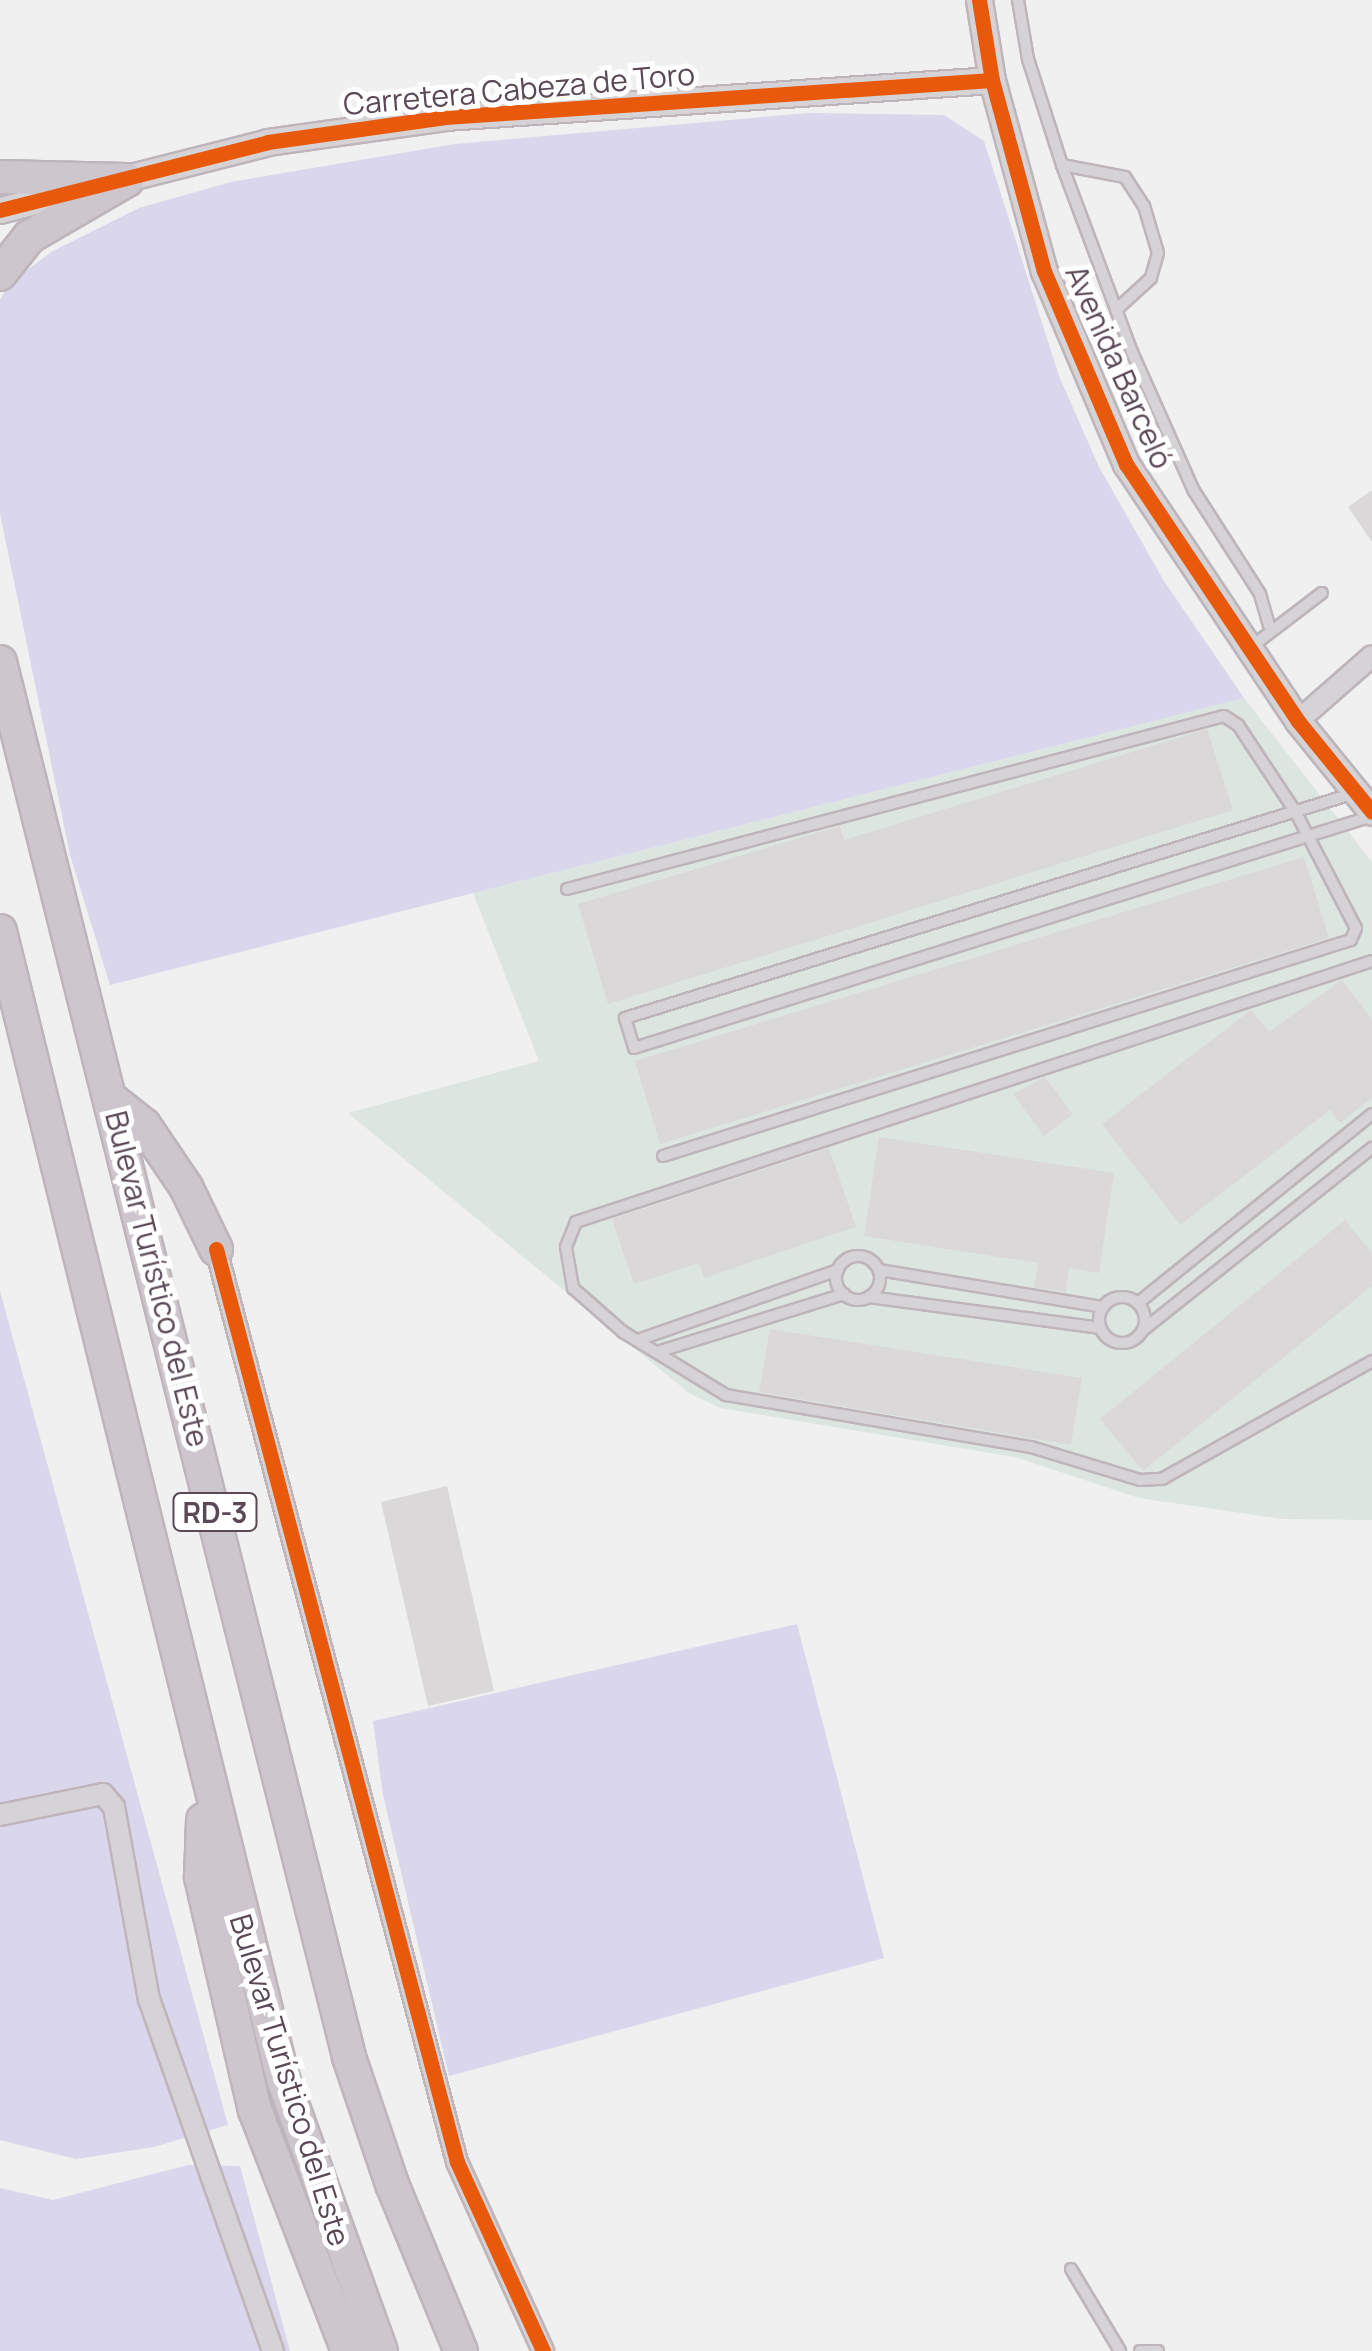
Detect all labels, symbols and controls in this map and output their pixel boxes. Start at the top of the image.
street label: Carretera Cabeza de Toro [342,56,696,122]
street label: Avenida Barceló [1058,260,1180,474]
street label: Bulevar Turístico del Este [98,1107,216,1451]
road number: RD-3 [170,1489,260,1535]
street label: Bulevar Turístico del Este [222,1910,358,2250]

